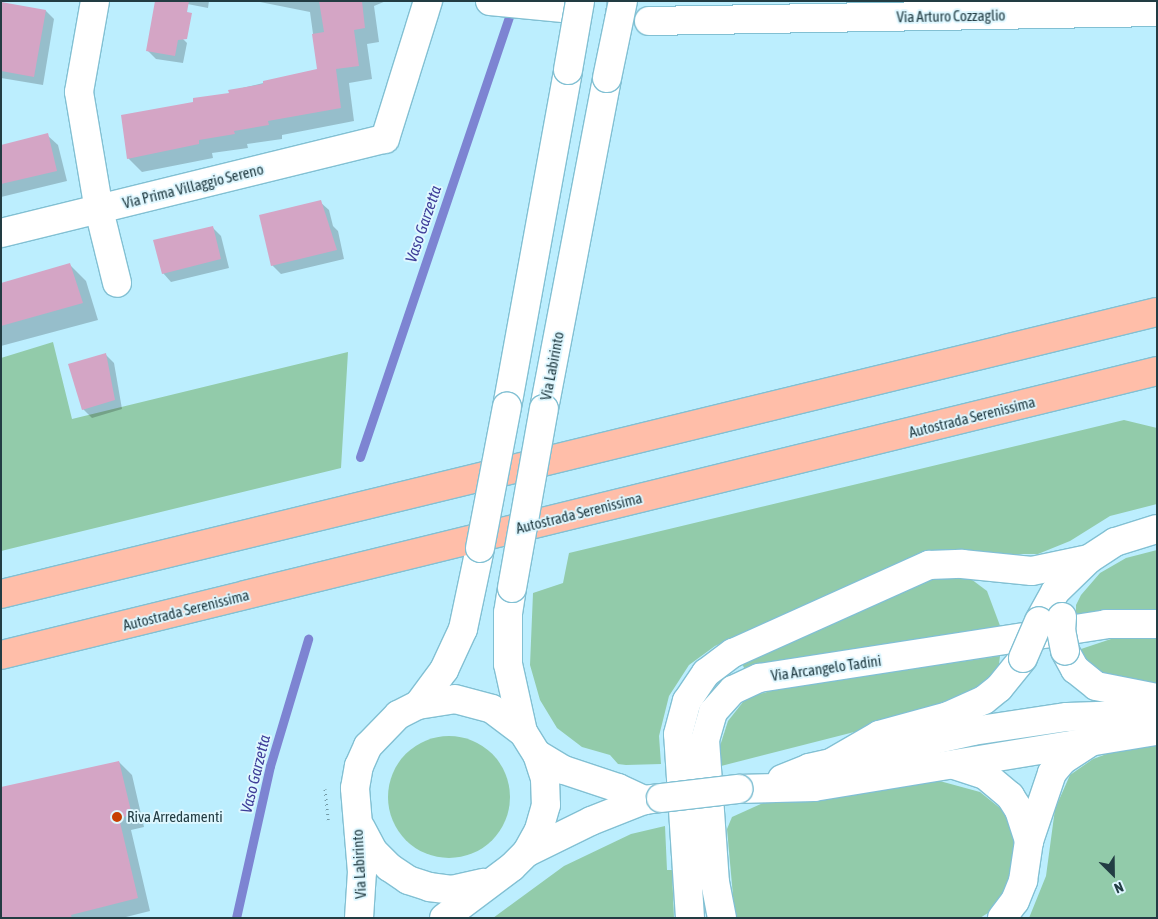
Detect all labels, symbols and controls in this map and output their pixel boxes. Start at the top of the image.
street label: Via Arturo Cozzaglio [896,6,1006,26]
street label: Via Prima Villaggio Sereno [121,160,265,212]
water label: Vaso Garzetta [401,183,445,265]
street label: Via Labirinto [537,330,567,402]
street label: Autostrada Serenissima [907,393,1037,441]
street label: Autostrada Serenissima [514,489,644,537]
street label: Autostrada Serenissima [121,586,251,634]
street label: Via Arcangelo Tadini [770,651,882,685]
water label: Vaso Garzetta [236,733,274,815]
place label: Riva Arredamenti [127,808,223,826]
marker: Riva Arredamenti [111,811,123,823]
street label: Via Labirinto [348,829,370,899]
north arrow [1088,849,1138,899]
text: N [1112,879,1126,897]

